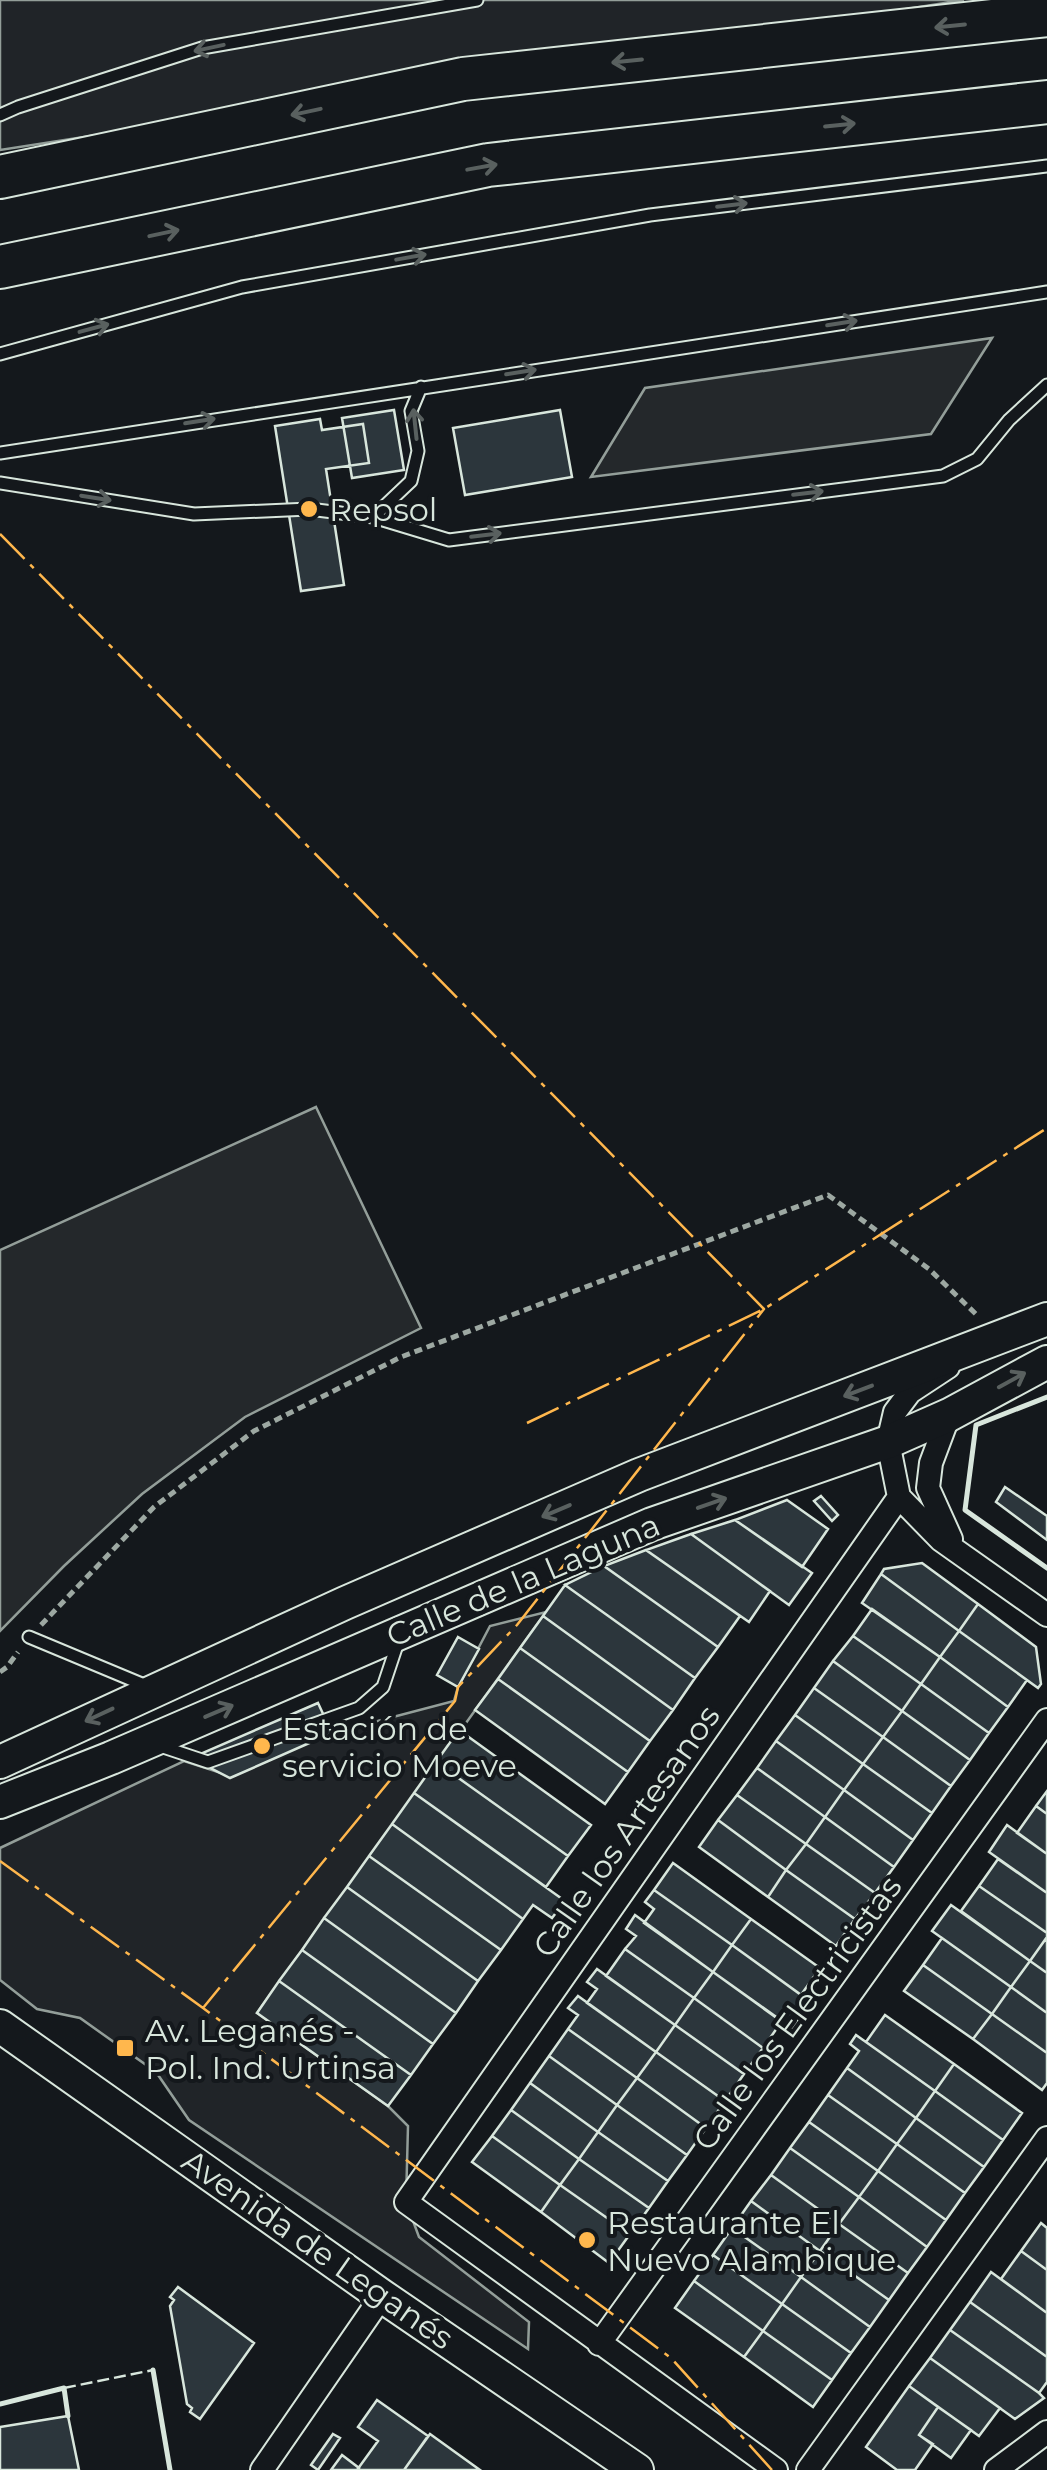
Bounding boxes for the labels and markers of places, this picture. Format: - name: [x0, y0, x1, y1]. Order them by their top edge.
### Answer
- place label: Repsol: [329, 490, 437, 529]
- marker: Repsol: [298, 498, 320, 520]
- place label: Estación de servicio Moeve: [282, 1709, 517, 1785]
- marker: Estación de servicio Moeve: [251, 1735, 273, 1757]
- place label: Av. Leganés - Pol. Ind. Urtinsa: [145, 2011, 396, 2087]
- marker: Av. Leganés - Pol. Ind. Urtinsa: [114, 2037, 136, 2059]
- place label: Restaurante El Nuevo Alambique: [607, 2203, 896, 2279]
- marker: Restaurante El Nuevo Alambique: [576, 2229, 598, 2251]

